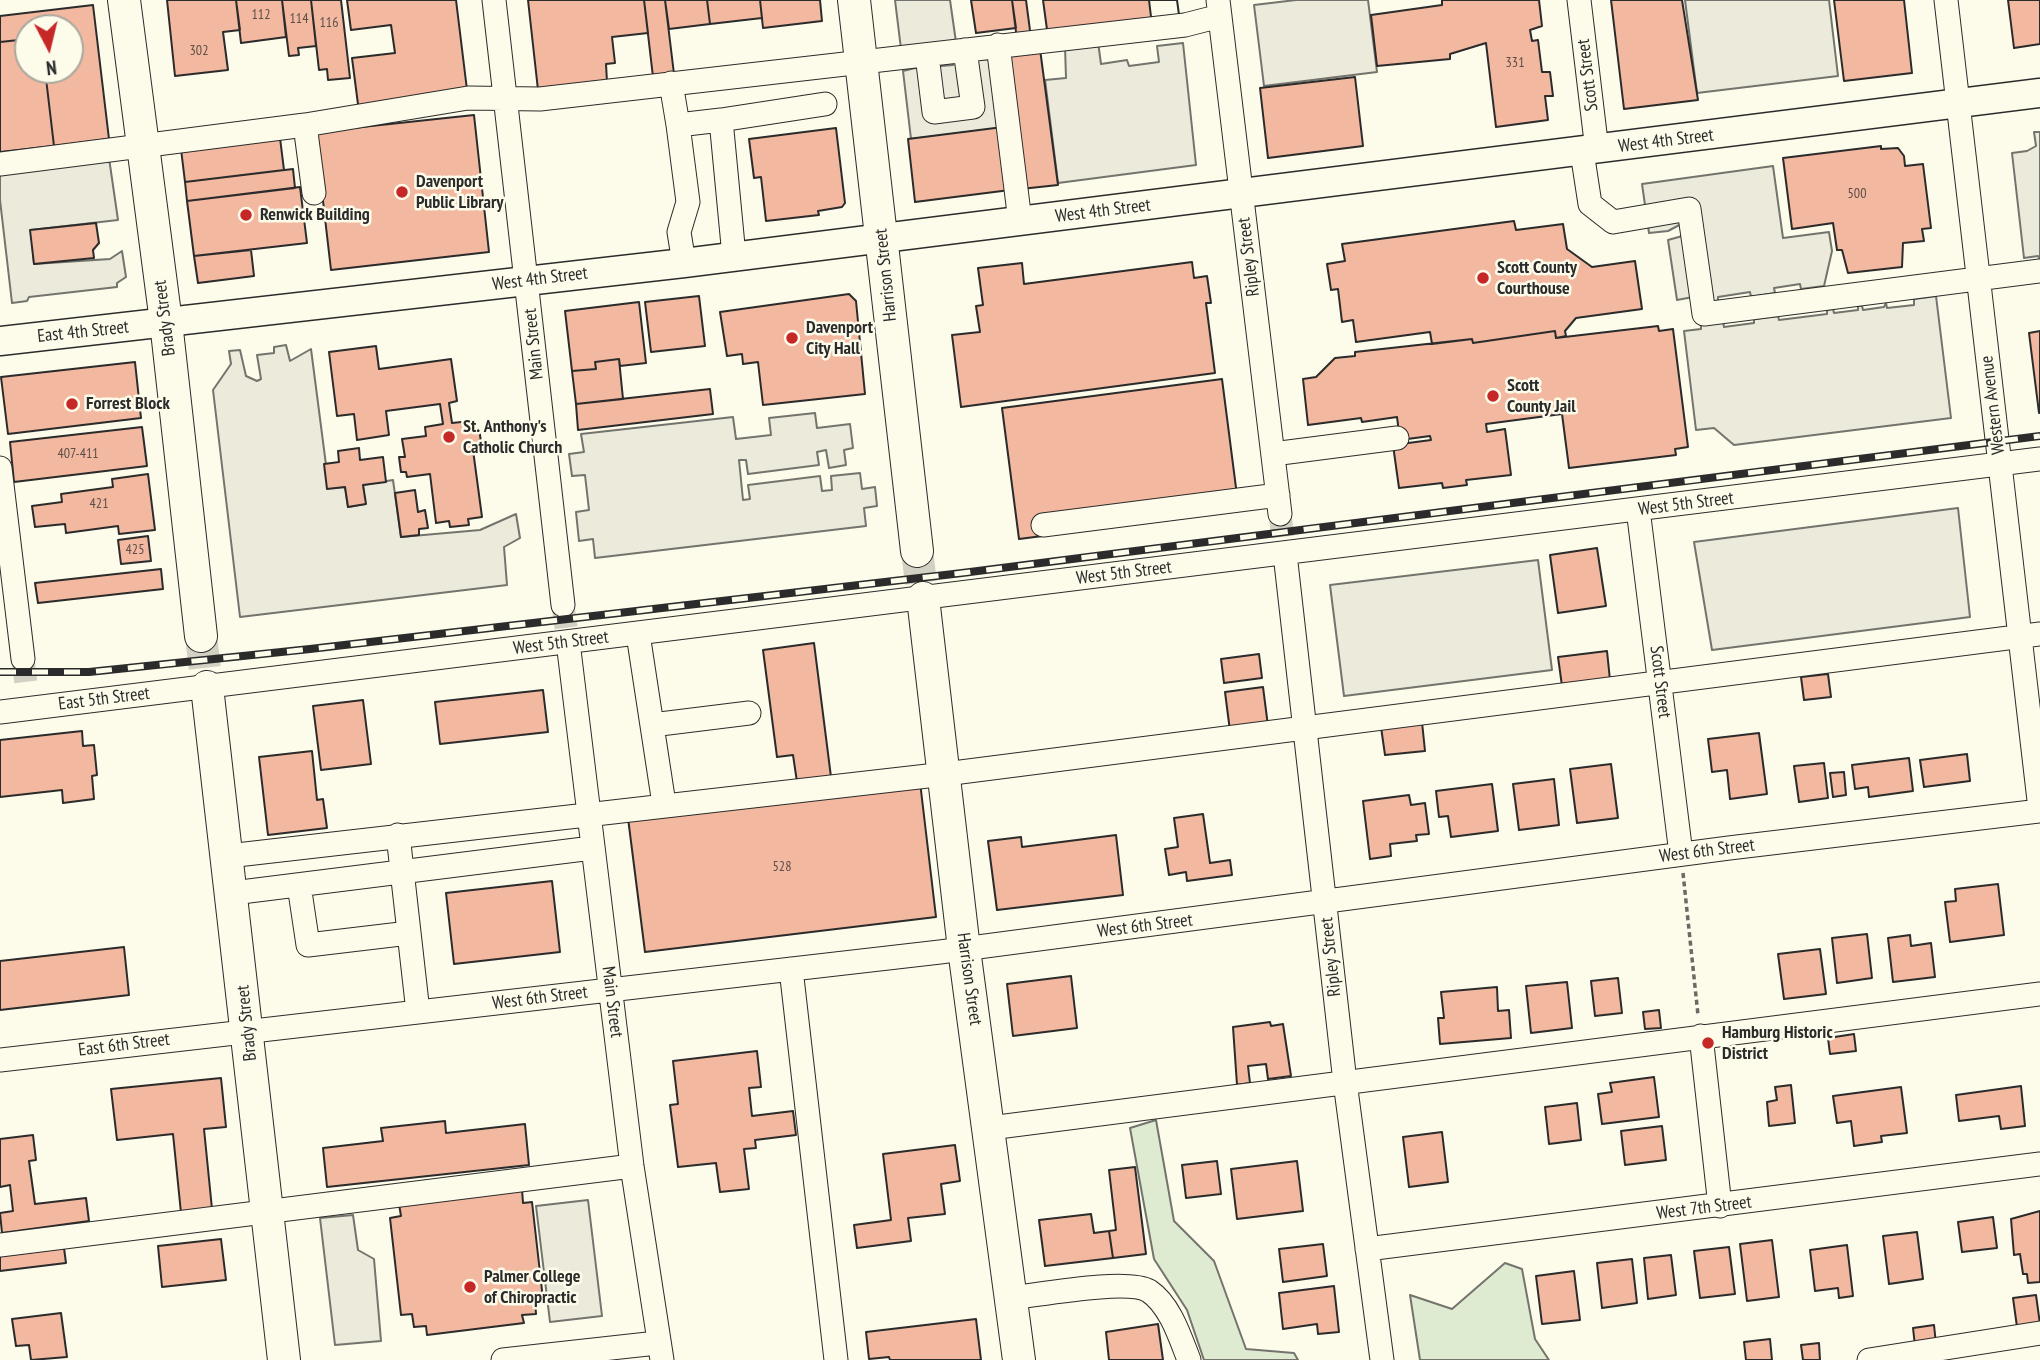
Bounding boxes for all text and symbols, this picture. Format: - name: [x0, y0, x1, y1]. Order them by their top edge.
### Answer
- house number: 112: [252, 7, 270, 23]
- house number: 114: [290, 11, 308, 27]
- north arrow: [14, 14, 84, 84]
- house number: 116: [320, 15, 338, 31]
- street label: Scott Street: [1573, 38, 1603, 112]
- house number: 302: [190, 43, 208, 59]
- text: N: [45, 55, 58, 80]
- house number: 331: [1506, 55, 1524, 71]
- street label: West 4th Street: [1617, 124, 1715, 158]
- place label: Davenport Public Library: [416, 171, 503, 214]
- marker: Davenport Public Library: [394, 184, 410, 200]
- house number: 500: [1848, 186, 1866, 202]
- street label: West 4th Street: [1054, 194, 1152, 228]
- place label: Renwick Building: [260, 204, 370, 226]
- marker: Renwick Building: [238, 207, 254, 223]
- street label: Ripley Street: [1233, 216, 1265, 298]
- street label: Harrison Street: [870, 227, 902, 323]
- place label: Scott County Courthouse: [1497, 257, 1577, 300]
- street label: West 4th Street: [491, 262, 589, 296]
- marker: Scott County Courthouse: [1475, 270, 1491, 286]
- street label: Brady Street: [150, 279, 180, 357]
- street label: Main Street: [520, 307, 548, 381]
- street label: East 4th Street: [36, 316, 130, 348]
- place label: Davenport City Hall: [806, 317, 873, 360]
- marker: Davenport City Hall: [784, 330, 800, 346]
- street label: Western Avenue: [1976, 354, 2010, 456]
- place label: Scott County Jail: [1507, 375, 1576, 418]
- marker: Scott County Jail: [1485, 388, 1501, 404]
- place label: Forrest Block: [86, 393, 170, 415]
- marker: Forrest Block: [64, 396, 80, 412]
- place label: St. Anthony's Catholic Church: [463, 416, 562, 458]
- marker: St. Anthony's Catholic Church: [441, 429, 457, 445]
- house number: 407-411: [57, 446, 99, 462]
- street label: West 5th Street: [1637, 487, 1735, 521]
- house number: 421: [90, 496, 108, 512]
- house number: 425: [126, 542, 144, 558]
- street label: West 5th Street: [1075, 556, 1173, 590]
- street label: West 5th Street: [512, 626, 610, 660]
- street label: Scott Street: [1645, 645, 1675, 719]
- street label: East 5th Street: [57, 683, 151, 715]
- street label: West 6th Street: [1658, 834, 1756, 868]
- house number: 528: [773, 859, 791, 875]
- street label: West 6th Street: [1096, 909, 1194, 943]
- street label: Ripley Street: [1316, 916, 1346, 998]
- street label: Harrison Street: [952, 931, 986, 1027]
- street label: Main Street: [597, 965, 627, 1039]
- street label: West 6th Street: [491, 981, 589, 1015]
- street label: Brady Street: [232, 984, 262, 1062]
- place label: Hamburg Historic District: [1722, 1022, 1833, 1064]
- street label: East 6th Street: [77, 1029, 171, 1061]
- marker: Hamburg Historic District: [1700, 1035, 1716, 1051]
- street label: West 7th Street: [1655, 1191, 1753, 1225]
- place label: Palmer College of Chiropractic: [484, 1266, 580, 1308]
- marker: Palmer College of Chiropractic: [462, 1279, 478, 1295]

